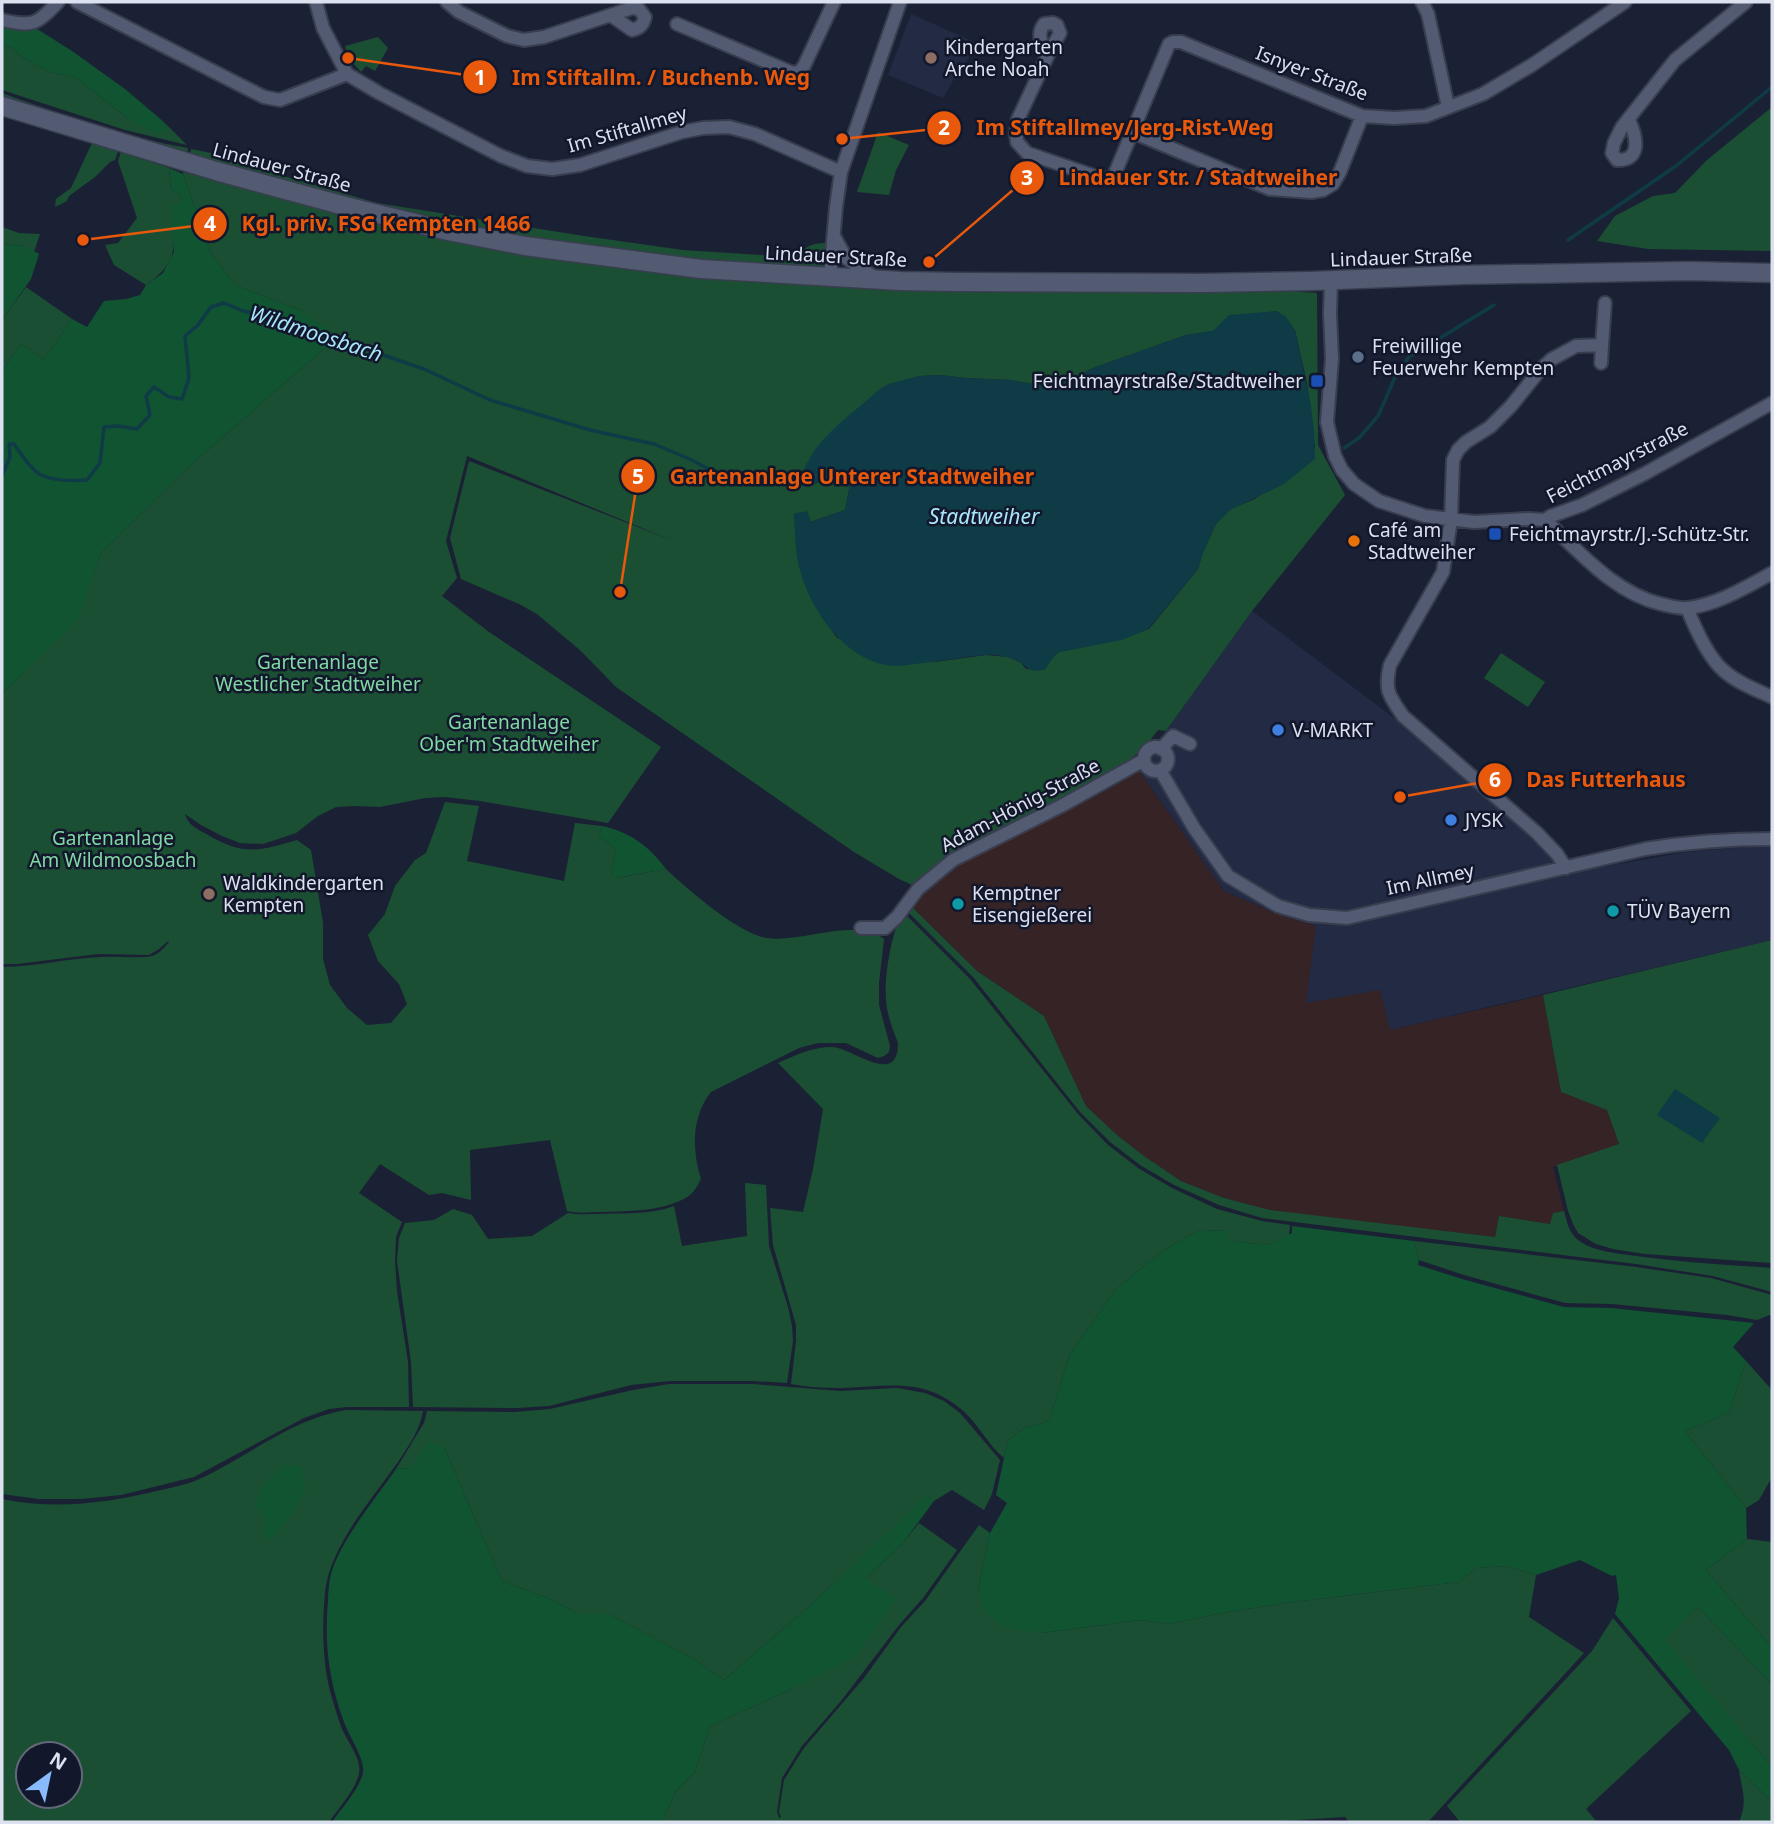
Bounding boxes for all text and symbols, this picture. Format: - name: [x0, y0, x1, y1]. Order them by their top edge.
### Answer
- place label: Kindergarten Arche Noah: [945, 34, 1063, 82]
- street label: Isnyer Straße: [1252, 40, 1372, 106]
- marker: Kindergarten Arche Noah: [923, 50, 939, 66]
- callout: Im Stiftallm. / Buchenb. Weg: [463, 56, 824, 98]
- text: 1: [474, 63, 486, 91]
- text: Im Stiftallm. / Buchenb. Weg: [512, 63, 810, 91]
- street label: Im Stiftallmey: [564, 99, 690, 158]
- callout: Im Stiftallmey/Jerg-Rist-Weg: [927, 107, 1287, 149]
- text: 2: [938, 113, 950, 141]
- text: Im Stiftallmey/Jerg-Rist-Weg: [976, 113, 1274, 141]
- street label: Lindauer Straße: [210, 136, 354, 198]
- callout: Lindauer Str. / Stadtweiher: [1009, 157, 1351, 199]
- text: 3: [1021, 163, 1033, 191]
- text: Lindauer Str. / Stadtweiher: [1059, 163, 1338, 191]
- callout: Kgl. priv. FSG Kempten 1466: [193, 203, 545, 245]
- text: 4: [204, 209, 216, 237]
- text: Kgl. priv. FSG Kempten 1466: [241, 209, 531, 237]
- street label: Lindauer Straße: [764, 239, 908, 273]
- street label: Lindauer Straße: [1329, 242, 1473, 272]
- water label: Wildmoosbach: [246, 298, 386, 368]
- place label: Freiwillige Feuerwehr Kempten: [1372, 333, 1554, 381]
- marker: Freiwillige Feuerwehr Kempten: [1350, 349, 1366, 365]
- place label: Feichtmayrstraße/Stadtweiher: [1033, 368, 1303, 394]
- marker: Feichtmayrstraße/Stadtweiher: [1309, 373, 1325, 389]
- street label: Feichtmayrstraße: [1542, 415, 1692, 509]
- callout: Gartenanlage Unterer Stadtweiher: [620, 455, 1048, 497]
- text: 5: [632, 462, 644, 490]
- text: Gartenanlage Unterer Stadtweiher: [670, 462, 1035, 490]
- water label: Stadtweiher: [929, 502, 1041, 530]
- place label: Café am Stadtweiher: [1368, 517, 1476, 565]
- place label: Feichtmayrstr./J.-Schütz-Str.: [1509, 521, 1750, 547]
- marker: Feichtmayrstr./J.-Schütz-Str.: [1487, 526, 1503, 542]
- marker: Café am Stadtweiher: [1346, 533, 1362, 549]
- park label: Gartenanlage Westlicher Stadtweiher: [215, 649, 421, 697]
- park label: Gartenanlage Ober'm Stadtweiher: [419, 709, 599, 757]
- place label: V-MARKT: [1292, 717, 1373, 743]
- marker: V-MARKT: [1270, 722, 1286, 738]
- street label: Adam-Hönig-Straße: [936, 752, 1104, 858]
- callout: Das Futterhaus: [1478, 759, 1700, 801]
- text: 6: [1489, 765, 1501, 793]
- text: Das Futterhaus: [1526, 765, 1686, 793]
- place label: JYSK: [1463, 807, 1503, 833]
- marker: JYSK: [1443, 812, 1459, 828]
- park label: Gartenanlage Am Wildmoosbach: [29, 825, 197, 873]
- street label: Im Allmey: [1384, 857, 1476, 901]
- place label: Waldkindergarten Kempten: [223, 870, 384, 918]
- place label: Kemptner Eisengießerei: [972, 880, 1092, 928]
- marker: Waldkindergarten Kempten: [201, 886, 217, 902]
- marker: Kemptner Eisengießerei: [950, 896, 966, 912]
- place label: TÜV Bayern: [1627, 898, 1731, 924]
- marker: TÜV Bayern: [1605, 903, 1621, 919]
- north arrow: [14, 1740, 84, 1810]
- text: N: [45, 1746, 72, 1776]

